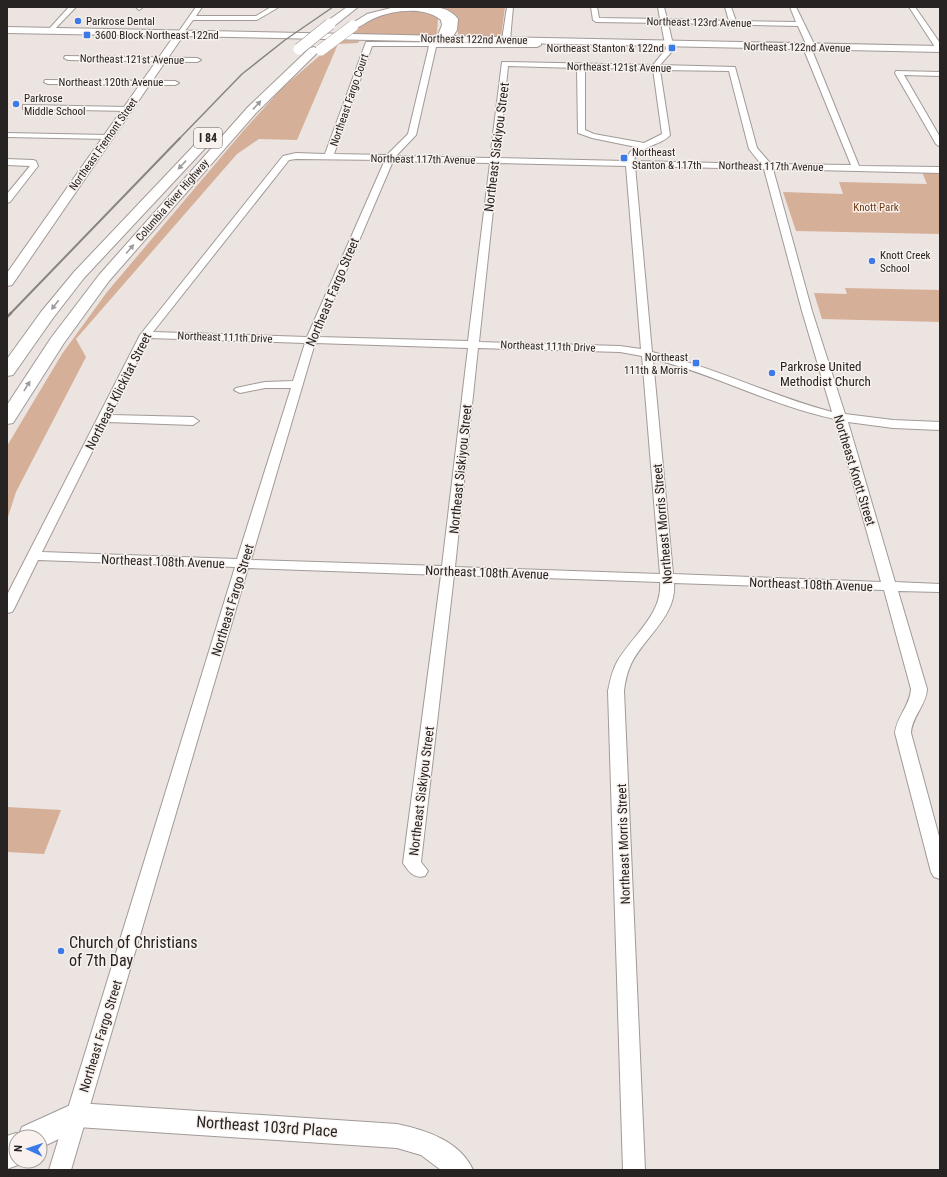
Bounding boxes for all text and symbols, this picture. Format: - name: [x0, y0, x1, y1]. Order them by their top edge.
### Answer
- place label: Parkrose Dental: [86, 15, 155, 28]
- street label: Northeast 123rd Avenue: [646, 15, 752, 30]
- marker: Parkrose Dental: [73, 16, 83, 26]
- place label: 3600 Block Northeast 122nd: [95, 29, 219, 42]
- marker: 3600 Block Northeast 122nd: [82, 30, 92, 40]
- street label: Northeast 122nd Avenue: [420, 32, 528, 47]
- street label: Northeast 122nd Avenue: [743, 40, 851, 55]
- place label: Northeast Stanton & 122nd: [547, 42, 664, 55]
- marker: Northeast Stanton & 122nd: [667, 43, 677, 53]
- street label: Northeast 121st Avenue: [80, 52, 184, 67]
- street label: Northeast Fargo Court: [328, 52, 371, 148]
- street label: Northeast 121st Avenue: [567, 60, 671, 75]
- street label: Northeast 120th Avenue: [59, 76, 163, 89]
- street label: Northeast Siskiyou Street: [481, 81, 512, 213]
- place label: Parkrose Middle School: [24, 92, 86, 118]
- street label: Northeast Fremont Street: [67, 96, 140, 193]
- marker: Parkrose Middle School: [11, 99, 21, 109]
- one-way arrow: [252, 100, 261, 109]
- road number: I 84: [194, 128, 222, 148]
- place label: Northeast Stanton & 117th: [632, 146, 701, 172]
- street label: Northeast 117th Avenue: [370, 152, 475, 167]
- marker: Northeast Stanton & 117th: [619, 153, 629, 163]
- street label: Columbia River Highway: [133, 156, 212, 244]
- street label: Northeast 117th Avenue: [718, 159, 823, 174]
- one-way arrow: [178, 160, 187, 170]
- park label: Knott Park: [853, 201, 899, 214]
- street label: Northeast Fargo Street: [303, 235, 362, 349]
- one-way arrow: [125, 243, 134, 254]
- place label: Knott Creek School: [880, 249, 931, 275]
- marker: Knott Creek School: [867, 256, 877, 266]
- one-way arrow: [50, 299, 59, 310]
- street label: Northeast 111th Drive: [177, 329, 273, 346]
- street label: Northeast Klickitat Street: [82, 330, 155, 452]
- street label: Northeast 111th Drive: [500, 338, 596, 355]
- place label: Northeast 111th & Morris: [624, 351, 688, 377]
- marker: Northeast 111th & Morris: [691, 358, 701, 368]
- place label: Parkrose United Methodist Church: [780, 359, 871, 389]
- marker: Parkrose United Methodist Church: [767, 368, 777, 378]
- one-way arrow: [24, 380, 31, 392]
- street label: Northeast Siskiyou Street: [446, 403, 475, 535]
- street label: Northeast Knott Street: [831, 413, 879, 527]
- street label: Northeast Morris Street: [650, 463, 675, 585]
- street label: Northeast Fargo Street: [208, 542, 257, 658]
- street label: Northeast 108th Avenue: [101, 552, 225, 571]
- street label: Northeast 108th Avenue: [425, 563, 549, 582]
- street label: Northeast 108th Avenue: [749, 575, 873, 594]
- street label: Northeast Siskiyou Street: [406, 725, 437, 857]
- street label: Northeast Morris Street: [614, 783, 633, 905]
- place label: Church of Christians of 7th Day: [69, 933, 198, 970]
- marker: Church of Christians of 7th Day: [56, 946, 66, 956]
- street label: Northeast Fargo Street: [76, 978, 125, 1094]
- street label: Northeast 103rd Place: [196, 1112, 338, 1141]
- north arrow: [8, 1129, 48, 1169]
- text: N: [12, 1145, 25, 1152]

